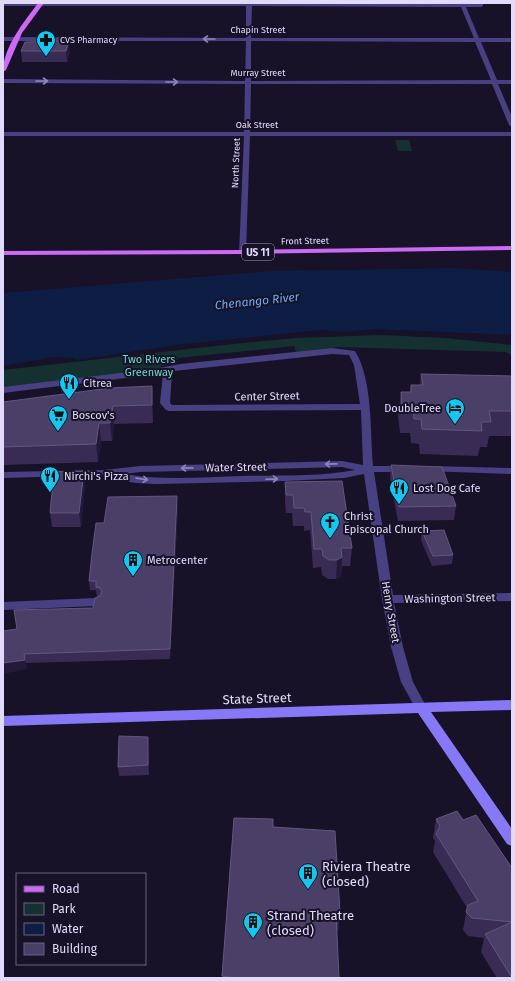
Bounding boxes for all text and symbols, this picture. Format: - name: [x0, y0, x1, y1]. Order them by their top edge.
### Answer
- street label: Chapin Street: [230, 25, 286, 35]
- pharmacy icon: CVS Pharmacy: [35, 29, 57, 57]
- place label: CVS Pharmacy: [60, 35, 118, 45]
- one-way arrow: [203, 35, 216, 43]
- street label: Murray Street: [231, 68, 286, 78]
- one-way arrow: [35, 77, 48, 85]
- one-way arrow: [165, 78, 178, 86]
- street label: Oak Street: [236, 120, 279, 130]
- street label: North Street: [230, 137, 242, 188]
- street label: Front Street: [281, 236, 330, 246]
- road number: US 11: [242, 244, 274, 260]
- water label: Chenango River: [214, 290, 300, 312]
- park label: Two Rivers Greenway: [123, 353, 175, 379]
- restaurant icon: Citrea: [58, 372, 80, 400]
- place label: Citrea: [83, 377, 112, 390]
- street label: Center Street: [234, 389, 300, 404]
- hotel icon: DoubleTree: [444, 397, 466, 425]
- place label: DoubleTree: [384, 402, 441, 415]
- supermarket icon: Boscov's: [47, 404, 69, 432]
- place label: Boscov's: [72, 409, 115, 422]
- street label: Water Street: [205, 460, 267, 475]
- one-way arrow: [325, 461, 338, 468]
- one-way arrow: [181, 464, 194, 472]
- restaurant icon: Nirchi's Pizza: [39, 465, 61, 493]
- place label: Nirchi's Pizza: [64, 470, 129, 483]
- one-way arrow: [135, 475, 148, 483]
- one-way arrow: [265, 475, 278, 482]
- restaurant icon: Lost Dog Cafe: [388, 477, 410, 505]
- place label: Lost Dog Cafe: [413, 482, 480, 495]
- place label: Christ Episcopal Church: [344, 510, 429, 536]
- church icon: Christ Episcopal Church: [319, 511, 341, 539]
- building icon: Metrocenter: [122, 549, 144, 577]
- place label: Metrocenter: [147, 554, 208, 567]
- street label: Henry Street: [379, 580, 402, 644]
- street label: Washington Street: [404, 591, 496, 606]
- street label: State Street: [222, 690, 292, 707]
- place label: Riviera Theatre (closed): [322, 859, 411, 889]
- building icon: Riviera Theatre (closed): [297, 862, 319, 890]
- legend: [16, 873, 146, 965]
- text: Road: [52, 882, 80, 896]
- text: Park: [52, 902, 76, 916]
- place label: Strand Theatre (closed): [267, 908, 354, 938]
- building icon: Strand Theatre (closed): [242, 911, 264, 939]
- text: Water: [52, 922, 84, 936]
- text: Building: [52, 942, 98, 956]

